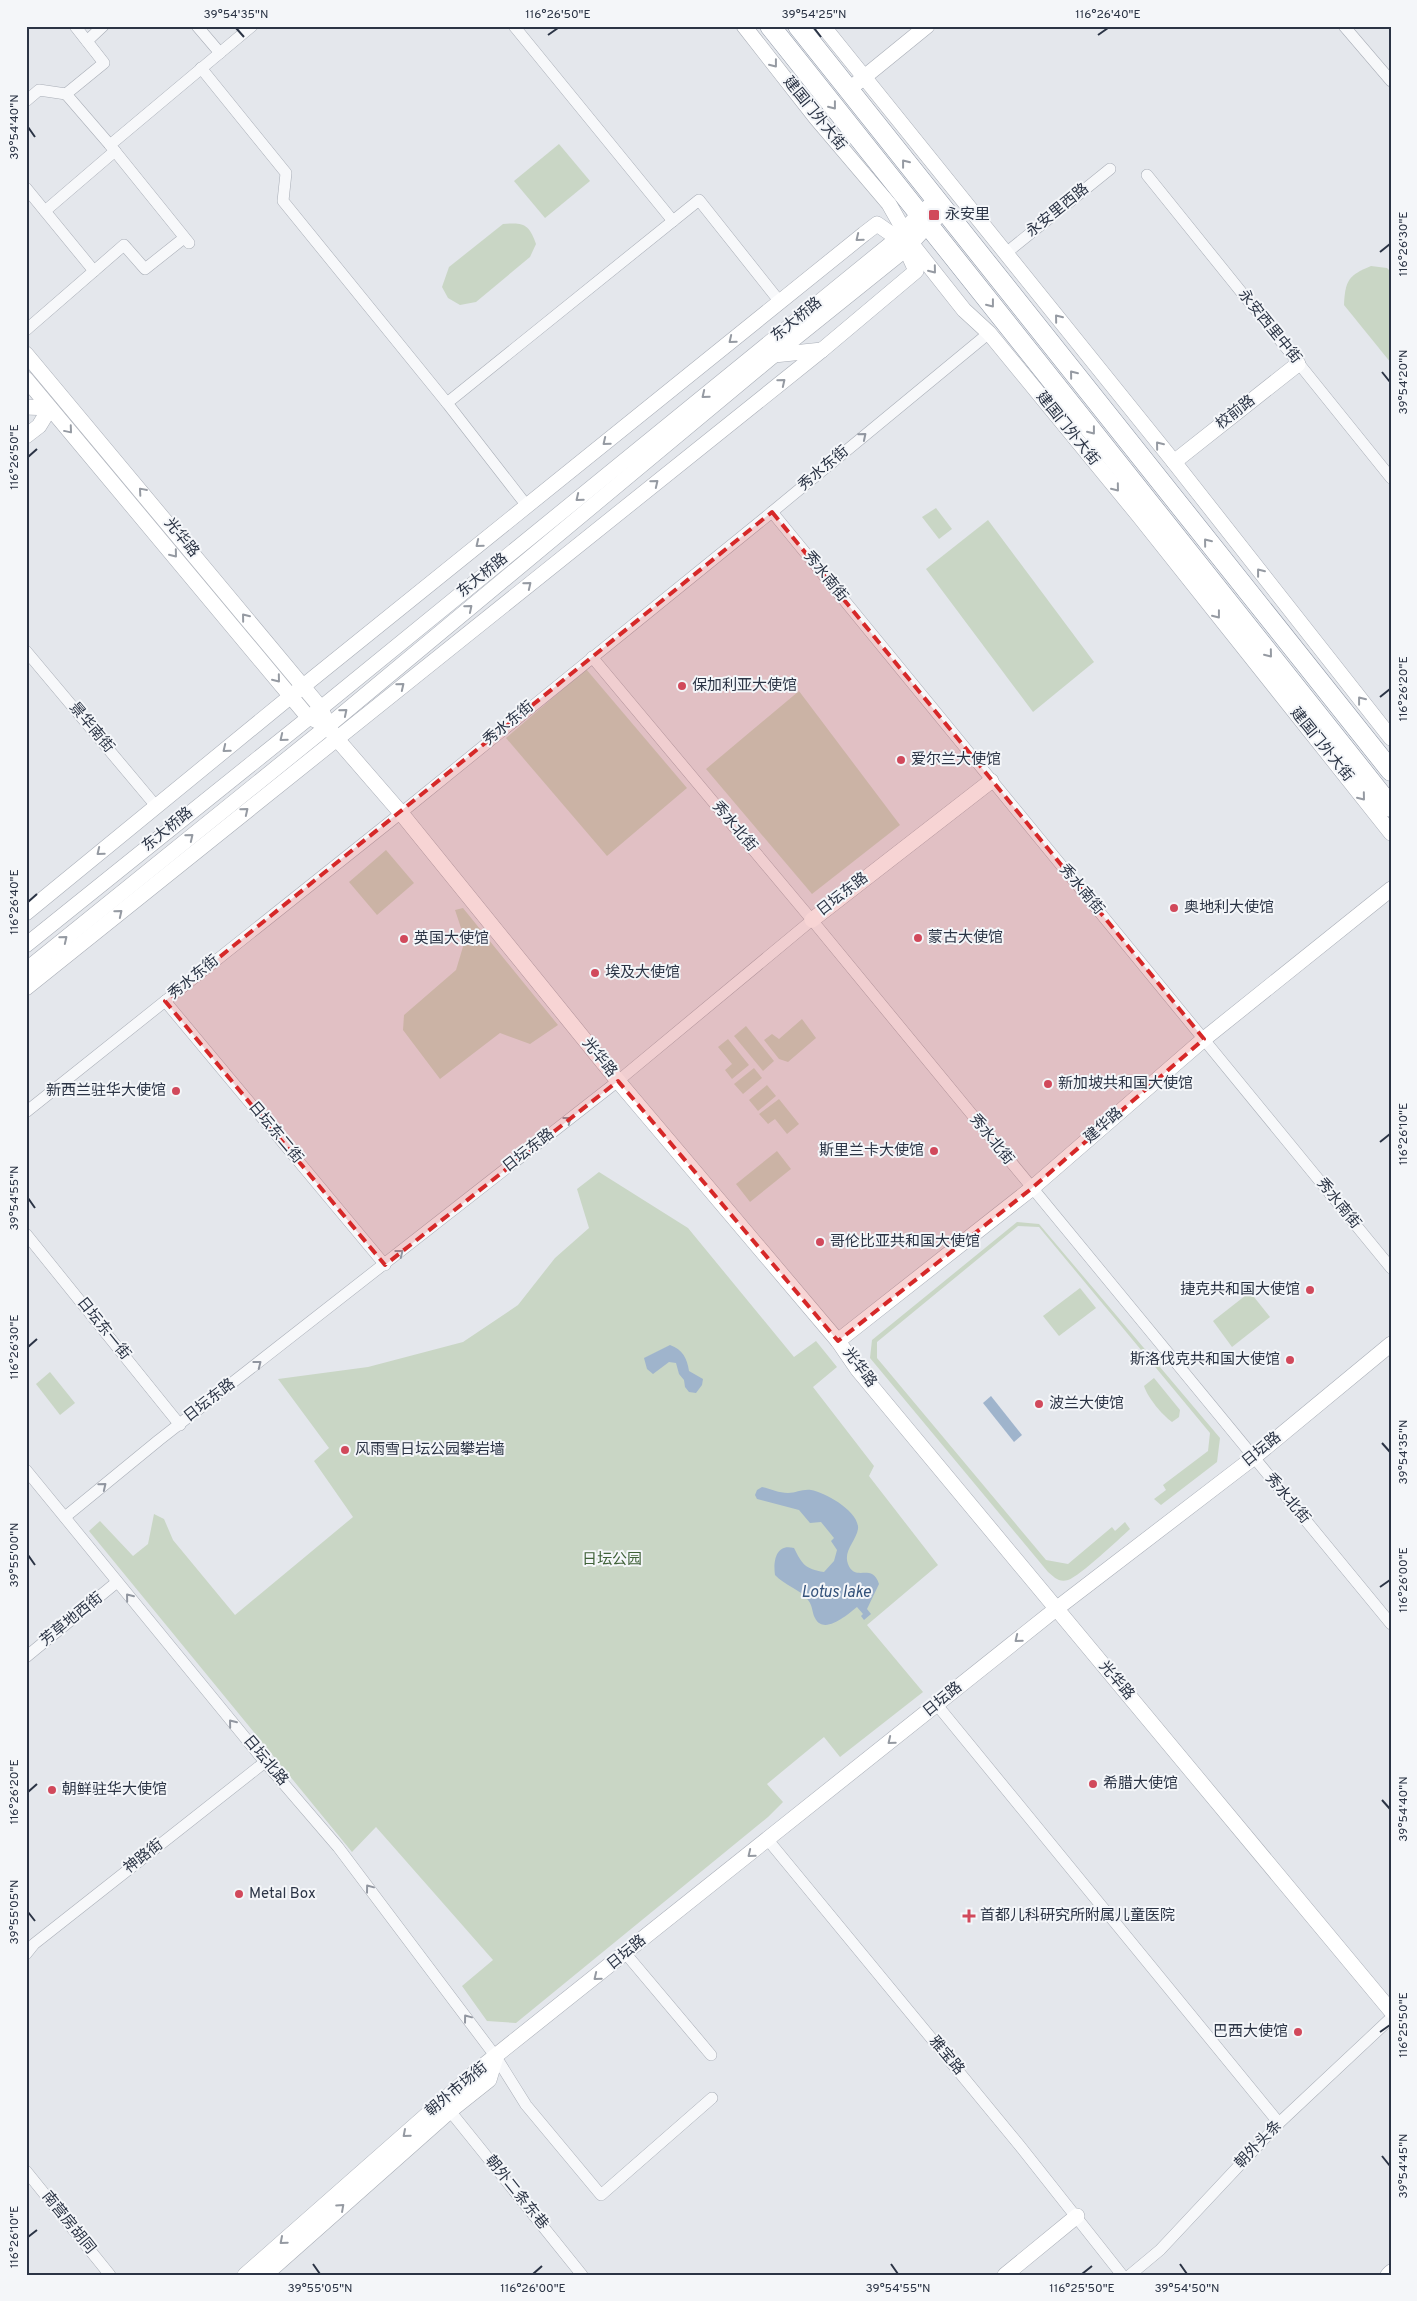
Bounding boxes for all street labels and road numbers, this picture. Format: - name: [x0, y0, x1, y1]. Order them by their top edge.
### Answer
- street label: 建国门外大街: [778, 73, 850, 155]
- street label: 永安里西路: [1023, 180, 1093, 242]
- street label: 永安西里中街: [1233, 286, 1305, 368]
- street label: 东大桥路: [768, 294, 826, 346]
- street label: 建国门外大街: [1031, 388, 1103, 470]
- street label: 校前路: [1212, 391, 1260, 434]
- street label: 秀水东街: [795, 442, 853, 496]
- street label: 光华路: [159, 514, 203, 561]
- street label: 秀水南街: [799, 548, 851, 606]
- street label: 东大桥路: [454, 550, 512, 602]
- street label: 景华南街: [64, 698, 118, 757]
- street label: 秀水东街: [480, 698, 538, 750]
- street label: 建国门外大街: [1285, 704, 1357, 786]
- street label: 秀水北街: [707, 797, 761, 856]
- street label: 东大桥路: [139, 804, 197, 856]
- street label: 秀水南街: [1054, 861, 1108, 919]
- street label: 日坛东路: [814, 869, 872, 921]
- street label: 秀水东街: [165, 952, 223, 1004]
- street label: 光华路: [577, 1034, 621, 1081]
- street label: 日坛东二街: [244, 1098, 306, 1168]
- street label: 建华路: [1080, 1103, 1127, 1148]
- street label: 秀水北街: [965, 1110, 1018, 1169]
- street label: 日坛东路: [500, 1125, 558, 1177]
- street label: 秀水南街: [1312, 1175, 1364, 1233]
- street label: 日坛东一街: [72, 1294, 134, 1364]
- street label: 光华路: [838, 1344, 881, 1392]
- street label: 日坛东路: [181, 1375, 239, 1427]
- street label: 日坛路: [1239, 1428, 1285, 1472]
- street label: 秀水北街: [1260, 1469, 1314, 1528]
- street label: 芳草地西街: [37, 1589, 107, 1651]
- street label: 光华路: [1094, 1657, 1139, 1704]
- street label: 日坛路: [920, 1678, 966, 1722]
- street label: 日坛北路: [238, 1731, 292, 1790]
- street label: 神路街: [120, 1836, 168, 1878]
- street label: 日坛路: [604, 1931, 650, 1975]
- street label: 雅宝路: [924, 2033, 968, 2079]
- street label: 朝外市场街: [422, 2059, 492, 2121]
- street label: 朝外头条: [1231, 2117, 1287, 2173]
- street label: 朝外二条东巷: [480, 2152, 552, 2234]
- street label: 南营房胡同: [37, 2188, 99, 2258]

